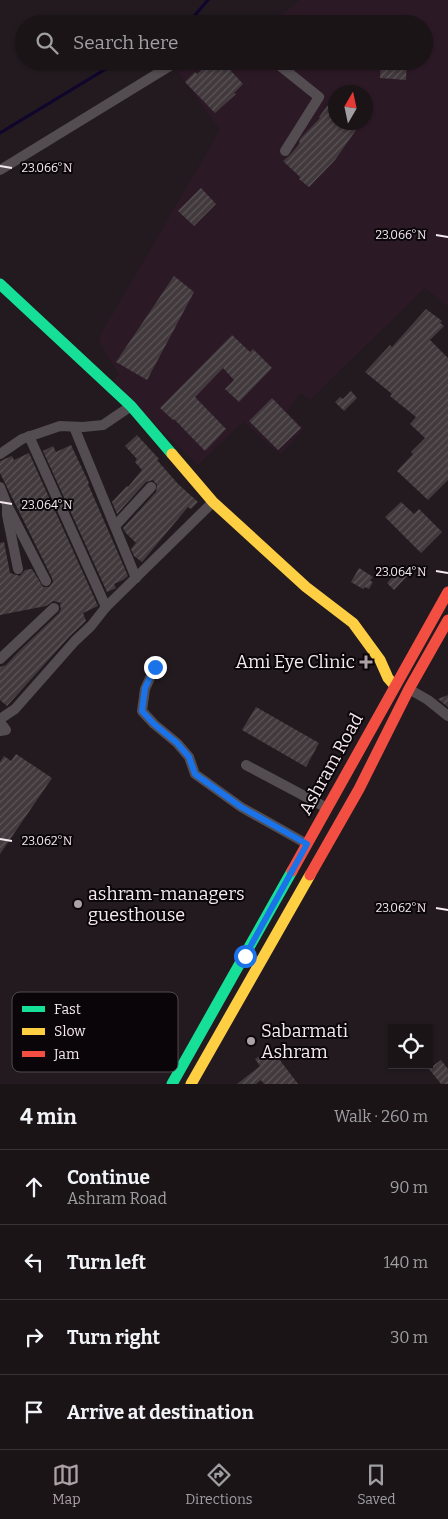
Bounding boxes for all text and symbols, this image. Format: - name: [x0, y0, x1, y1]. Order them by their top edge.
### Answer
- search box: [15, 15, 433, 70]
- icon: search: [33, 29, 61, 57]
- text: Search here: [73, 31, 178, 54]
- north arrow: [328, 85, 373, 130]
- text: 23.066°N: [22, 161, 73, 175]
- text: 23.066°N: [376, 228, 427, 242]
- text: 23.064°N: [22, 498, 73, 512]
- text: 23.064°N: [376, 565, 427, 579]
- place label: Ami Eye Clinic: [235, 651, 355, 673]
- marker: Ami Eye Clinic: [359, 655, 373, 669]
- route end: [144, 656, 167, 679]
- street label: Ashram Road: [294, 709, 368, 819]
- text: 23.062°N: [22, 834, 73, 848]
- place label: ashram-managers guesthouse: [88, 883, 245, 926]
- marker: ashram-managers guesthouse: [72, 898, 84, 910]
- text: 23.062°N: [376, 901, 427, 915]
- route start: [234, 945, 257, 968]
- legend: [12, 992, 178, 1072]
- text: Fast: [54, 1001, 81, 1018]
- place label: Sabarmati Ashram: [261, 1020, 348, 1063]
- text: Slow: [54, 1023, 86, 1040]
- map controls: [388, 1024, 433, 1069]
- button: locate: [388, 1024, 433, 1069]
- marker: Sabarmati Ashram: [245, 1035, 257, 1047]
- text: Jam: [53, 1046, 80, 1063]
- text: 4 min: [20, 1104, 77, 1130]
- text: Walk · 260 m: [334, 1107, 428, 1126]
- text: Continue: [67, 1166, 150, 1189]
- icon: ahead: [20, 1173, 48, 1201]
- text: 90 m: [390, 1178, 428, 1197]
- text: Ashram Road: [67, 1189, 167, 1208]
- icon: left: [20, 1248, 48, 1276]
- text: Turn left: [67, 1251, 146, 1274]
- text: 140 m: [383, 1253, 428, 1272]
- icon: right: [20, 1323, 48, 1351]
- text: Turn right: [67, 1326, 160, 1349]
- text: 30 m: [390, 1328, 428, 1347]
- icon: arrive: [20, 1398, 48, 1426]
- text: Arrive at destination: [67, 1401, 254, 1424]
- tab: Map: [52, 1461, 81, 1508]
- tab: Directions: [185, 1461, 253, 1508]
- tab: Saved: [357, 1461, 396, 1508]

